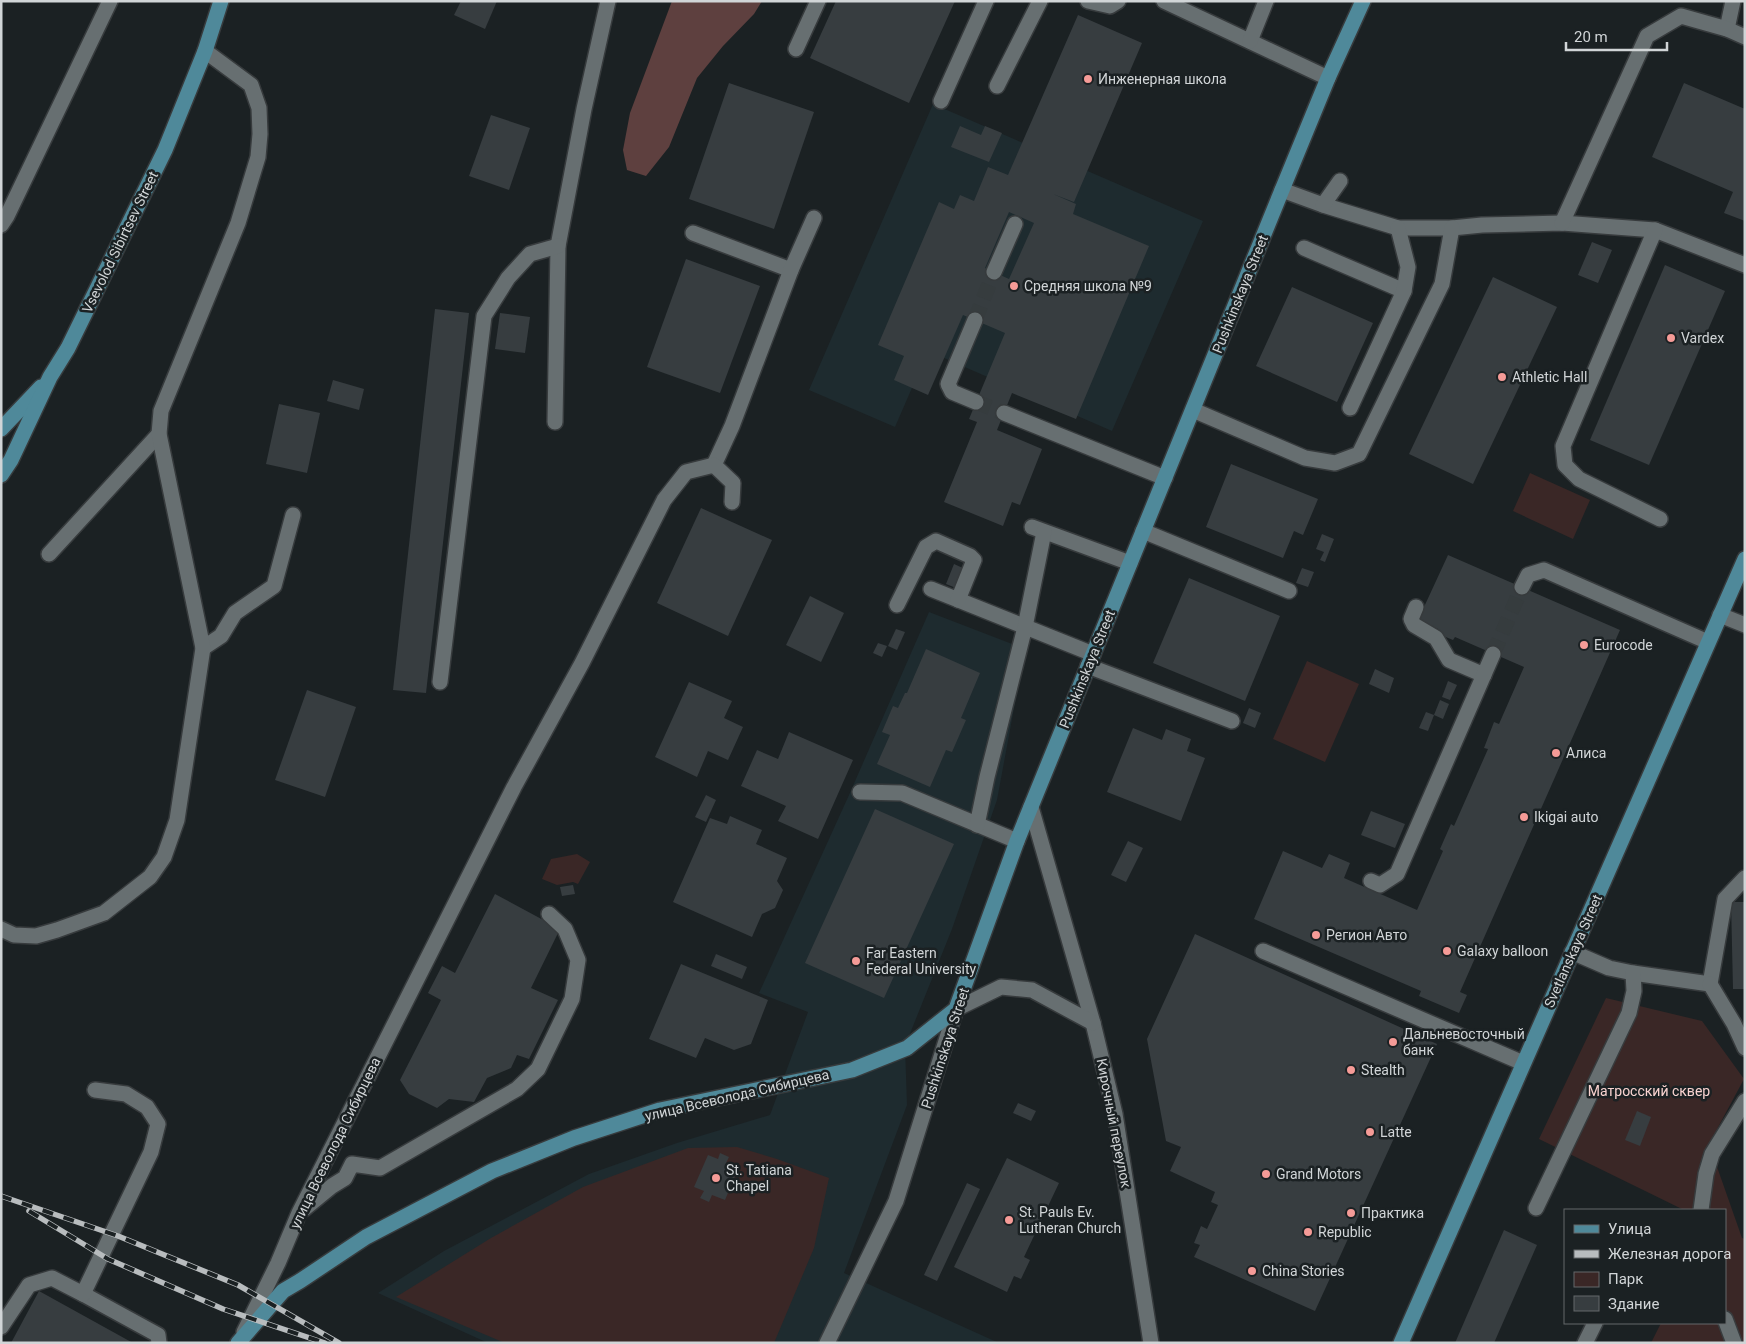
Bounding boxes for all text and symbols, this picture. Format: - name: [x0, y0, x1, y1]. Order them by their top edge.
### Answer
- scale bar: [1566, 20, 1667, 52]
- text: 20 m: [1574, 28, 1608, 46]
- place label: Инженерная школа: [1098, 71, 1227, 87]
- marker: Инженерная школа: [1082, 73, 1094, 85]
- street label: Vsevolod Sibirtsev Street: [79, 168, 161, 315]
- street label: Pushkinskaya Street: [1209, 232, 1271, 355]
- place label: Средняя школа №9: [1024, 278, 1152, 294]
- marker: Средняя школа №9: [1008, 280, 1020, 292]
- place label: Vardex: [1681, 330, 1724, 346]
- marker: Vardex: [1665, 332, 1677, 344]
- place label: Athletic Hall: [1512, 369, 1587, 385]
- marker: Athletic Hall: [1496, 371, 1508, 383]
- street label: Pushkinskaya Street: [1056, 607, 1118, 730]
- place label: Eurocode: [1594, 637, 1653, 653]
- marker: Eurocode: [1578, 639, 1590, 651]
- place label: Алиса: [1566, 745, 1606, 761]
- marker: Алиса: [1550, 747, 1562, 759]
- place label: Ikigai auto: [1534, 809, 1598, 825]
- marker: Ikigai auto: [1518, 811, 1530, 823]
- street label: Svetlanskaya Street: [1541, 892, 1605, 1010]
- place label: Регион Авто: [1326, 927, 1407, 943]
- marker: Регион Авто: [1310, 929, 1322, 941]
- place label: Galaxy balloon: [1457, 943, 1548, 959]
- place label: Far Eastern Federal University: [866, 945, 977, 977]
- marker: Galaxy balloon: [1441, 945, 1453, 957]
- marker: Far Eastern Federal University: [850, 955, 862, 967]
- street label: Pushkinskaya Street: [918, 985, 972, 1110]
- place label: Дальневосточный банк: [1403, 1026, 1525, 1058]
- marker: Дальневосточный банк: [1387, 1036, 1399, 1048]
- street label: улица Всеволода Сибирцева: [286, 1055, 384, 1231]
- street label: Кирочный переулок: [1094, 1057, 1134, 1190]
- place label: Stealth: [1361, 1062, 1405, 1078]
- marker: Stealth: [1345, 1064, 1357, 1076]
- street label: улица Всеволода Сибирцева: [643, 1066, 831, 1124]
- park label: Матросский сквер: [1588, 1083, 1710, 1099]
- place label: Latte: [1380, 1124, 1412, 1140]
- marker: Latte: [1364, 1126, 1376, 1138]
- place label: St. Tatiana Chapel: [726, 1162, 792, 1194]
- place label: Grand Motors: [1276, 1166, 1361, 1182]
- marker: Grand Motors: [1260, 1168, 1272, 1180]
- marker: St. Tatiana Chapel: [710, 1172, 722, 1184]
- place label: St. Pauls Ev. Lutheran Church: [1019, 1204, 1121, 1236]
- place label: Практика: [1361, 1205, 1424, 1221]
- marker: Практика: [1345, 1207, 1357, 1219]
- legend: [1564, 1209, 1726, 1324]
- marker: St. Pauls Ev. Lutheran Church: [1003, 1214, 1015, 1226]
- text: Улица: [1608, 1220, 1651, 1238]
- place label: Republic: [1318, 1224, 1372, 1240]
- marker: Republic: [1302, 1226, 1314, 1238]
- text: Железная дорога: [1608, 1245, 1731, 1263]
- place label: China Stories: [1262, 1263, 1345, 1279]
- marker: China Stories: [1246, 1265, 1258, 1277]
- text: Парк: [1608, 1270, 1643, 1288]
- text: Здание: [1608, 1295, 1659, 1313]

